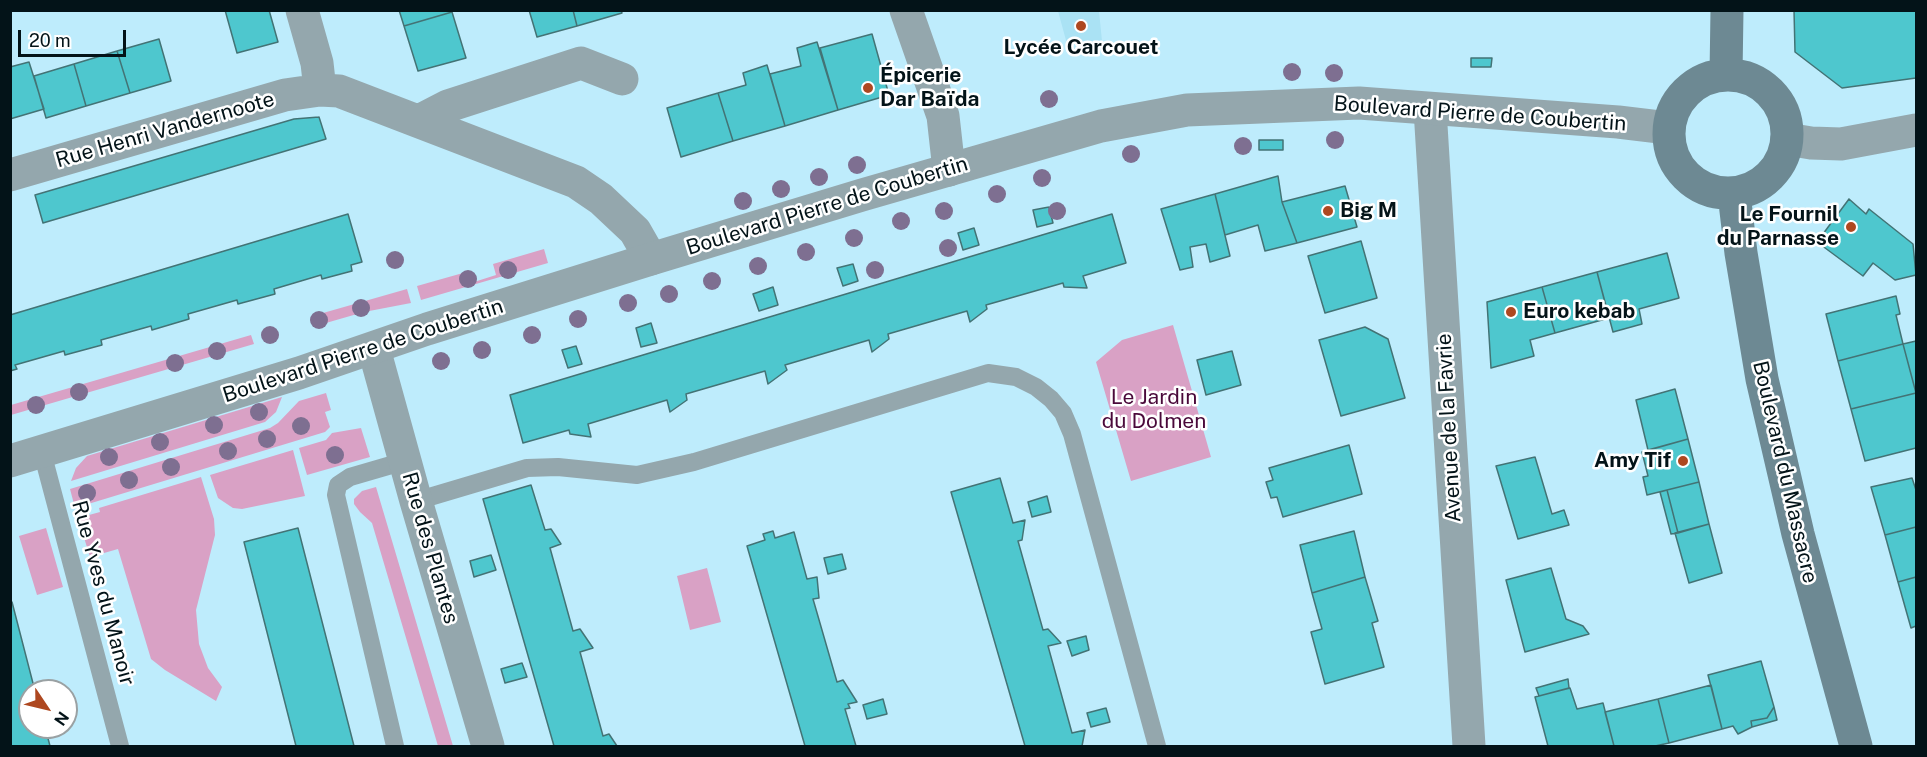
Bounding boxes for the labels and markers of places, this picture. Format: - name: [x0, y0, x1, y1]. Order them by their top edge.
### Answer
- marker: Lycée Carcouet: [1074, 19, 1088, 33]
- place label: Lycée Carcouet: [1004, 35, 1158, 61]
- place label: Épicerie Dar Baïda: [880, 63, 979, 113]
- marker: Épicerie Dar Baïda: [861, 81, 875, 95]
- place label: Big M: [1340, 198, 1397, 224]
- place label: Le Fournil du Parnasse: [1717, 202, 1839, 252]
- marker: Big M: [1321, 204, 1335, 218]
- marker: Le Fournil du Parnasse: [1844, 220, 1858, 234]
- place label: Euro kebab: [1523, 299, 1635, 325]
- marker: Euro kebab: [1504, 305, 1518, 319]
- place label: Amy Tif: [1594, 448, 1671, 474]
- marker: Amy Tif: [1676, 454, 1690, 468]

